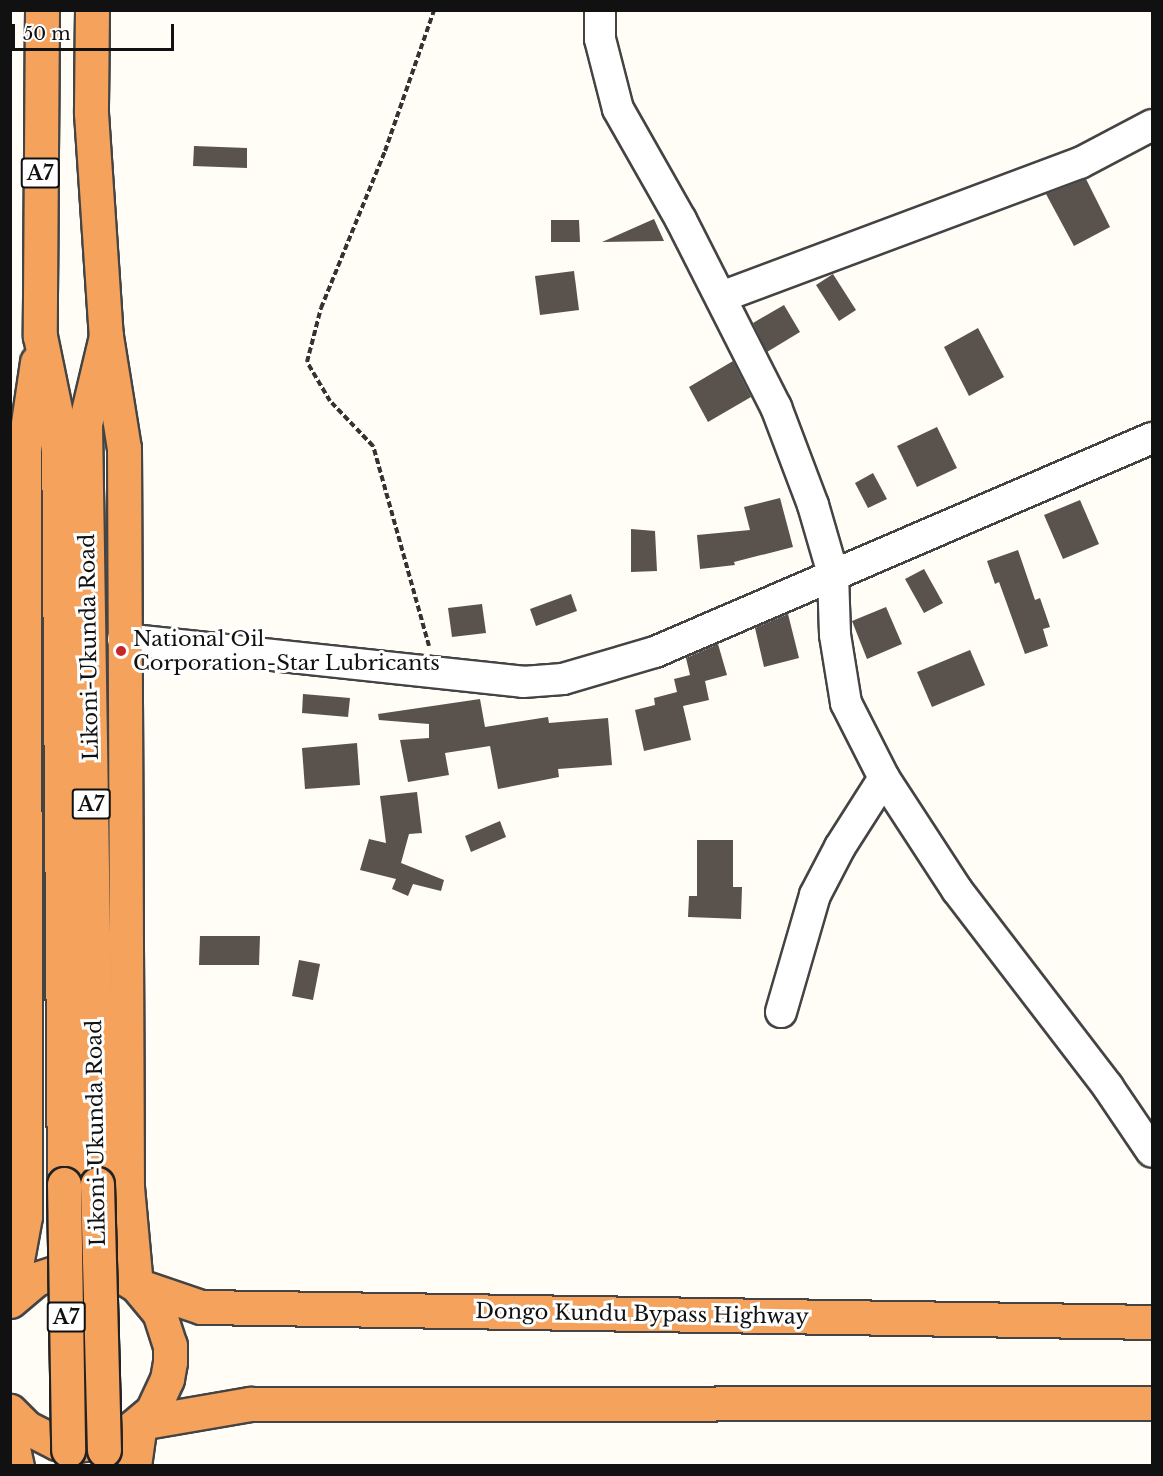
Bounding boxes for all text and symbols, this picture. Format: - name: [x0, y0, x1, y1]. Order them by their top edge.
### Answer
- scale bar: [15, 12, 177, 50]
- text: 50 m: [23, 23, 71, 45]
- road number: A7: [20, 156, 60, 190]
- street label: Likoni-Ukunda Road: [74, 533, 104, 761]
- place label: National Oil Corporation-Star Lubricants: [133, 626, 440, 676]
- marker: National Oil Corporation-Star Lubricants: [114, 644, 128, 658]
- road number: A7: [72, 787, 110, 821]
- street label: Likoni-Ukunda Road: [81, 1019, 111, 1247]
- street label: Dongo Kundu Bypass Highway: [475, 1298, 809, 1330]
- road number: A7: [46, 1300, 86, 1334]

